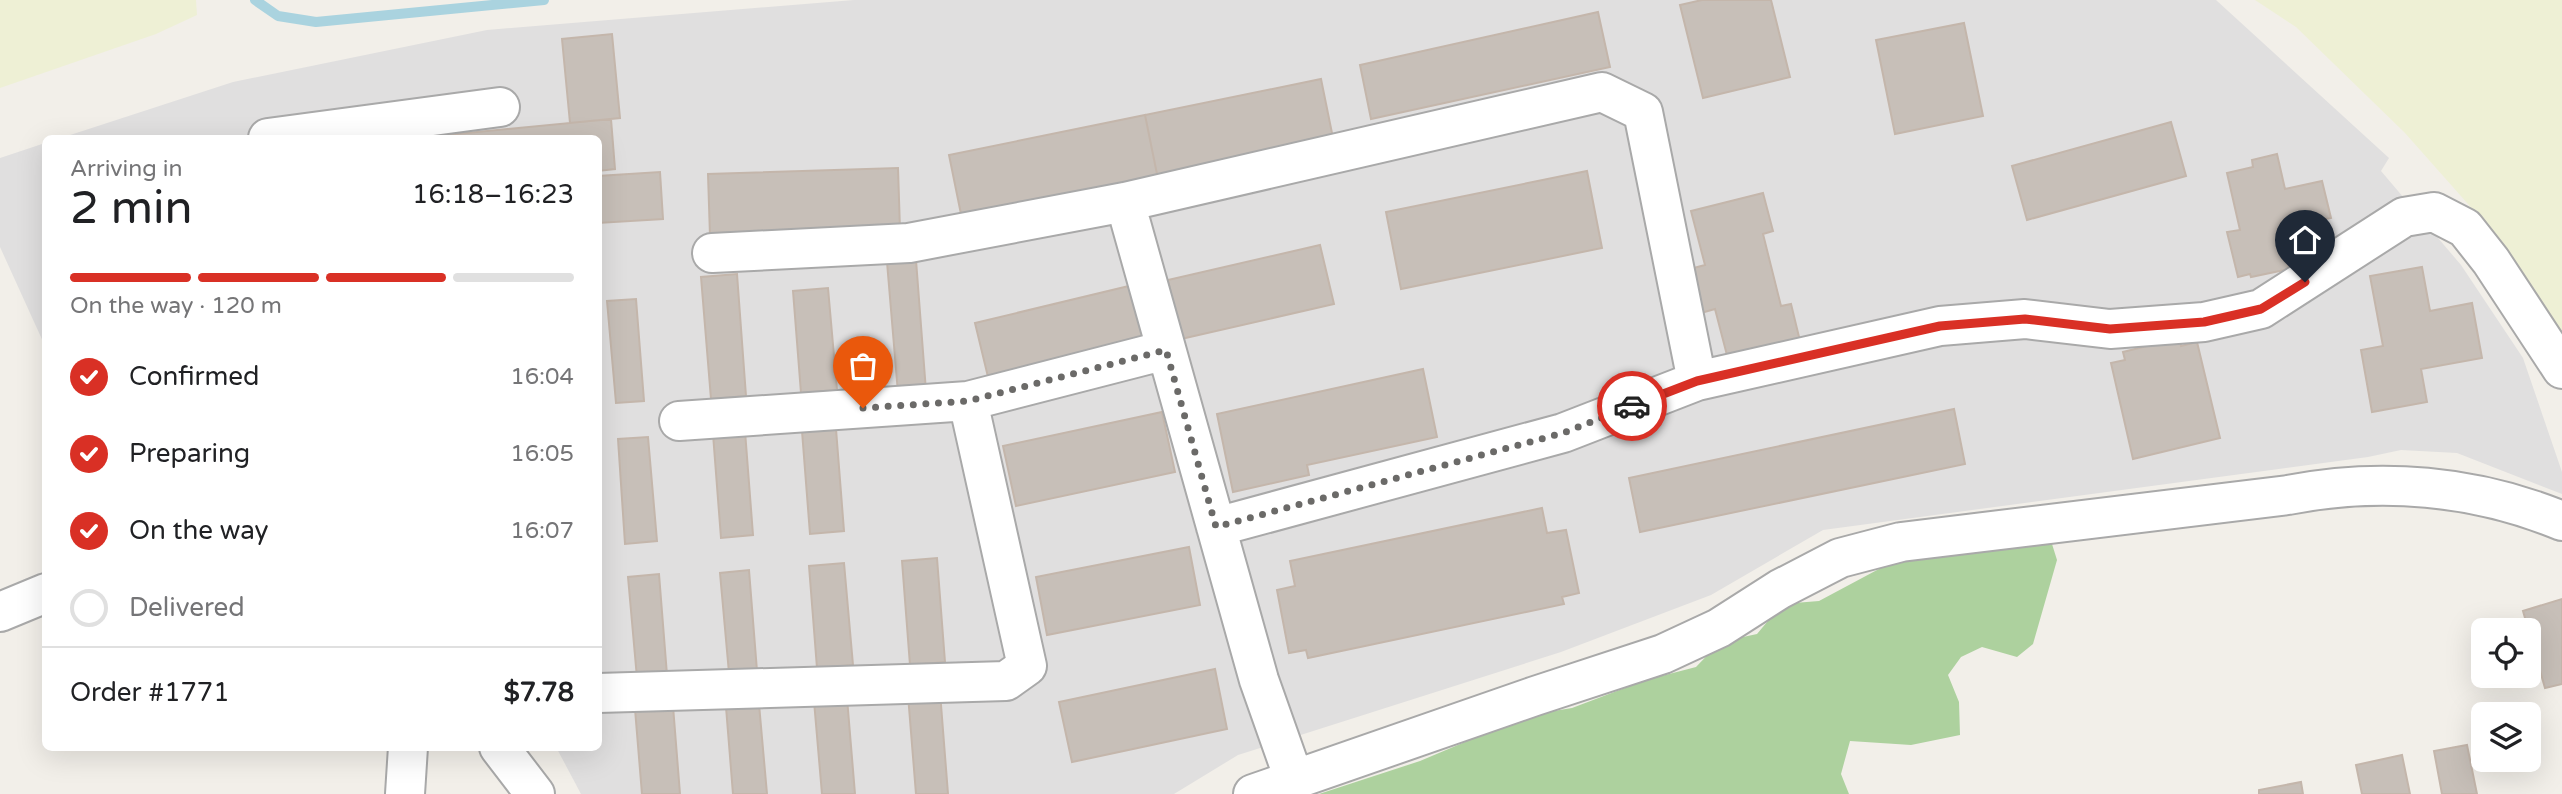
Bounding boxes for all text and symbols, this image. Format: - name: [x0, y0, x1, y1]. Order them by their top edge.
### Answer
- text: Arriving in: [70, 155, 183, 183]
- text: 16:18–16:23: [412, 179, 574, 210]
- text: 2 min: [70, 181, 193, 236]
- pin: [2275, 210, 2335, 282]
- icon: home: [2286, 221, 2324, 259]
- text: On the way · 120 m: [70, 292, 282, 320]
- pin: [833, 336, 893, 408]
- icon: bag: [844, 347, 882, 385]
- icon: check: [70, 358, 108, 396]
- text: Confirmed: [129, 361, 259, 392]
- text: 16:04: [510, 363, 574, 391]
- courier: [1597, 371, 1667, 441]
- icon: car: [1613, 387, 1651, 425]
- icon: check: [70, 435, 108, 473]
- text: Preparing: [129, 438, 250, 469]
- text: 16:05: [510, 440, 574, 468]
- icon: check: [70, 512, 108, 550]
- text: On the way: [129, 515, 269, 546]
- text: 16:07: [510, 517, 574, 545]
- text: Delivered: [129, 592, 245, 623]
- map controls: [2471, 618, 2541, 772]
- button: locate: [2471, 618, 2541, 688]
- text: Order #1771: [70, 677, 230, 708]
- text: $7.78: [504, 677, 574, 708]
- button: layers: [2471, 702, 2541, 772]

